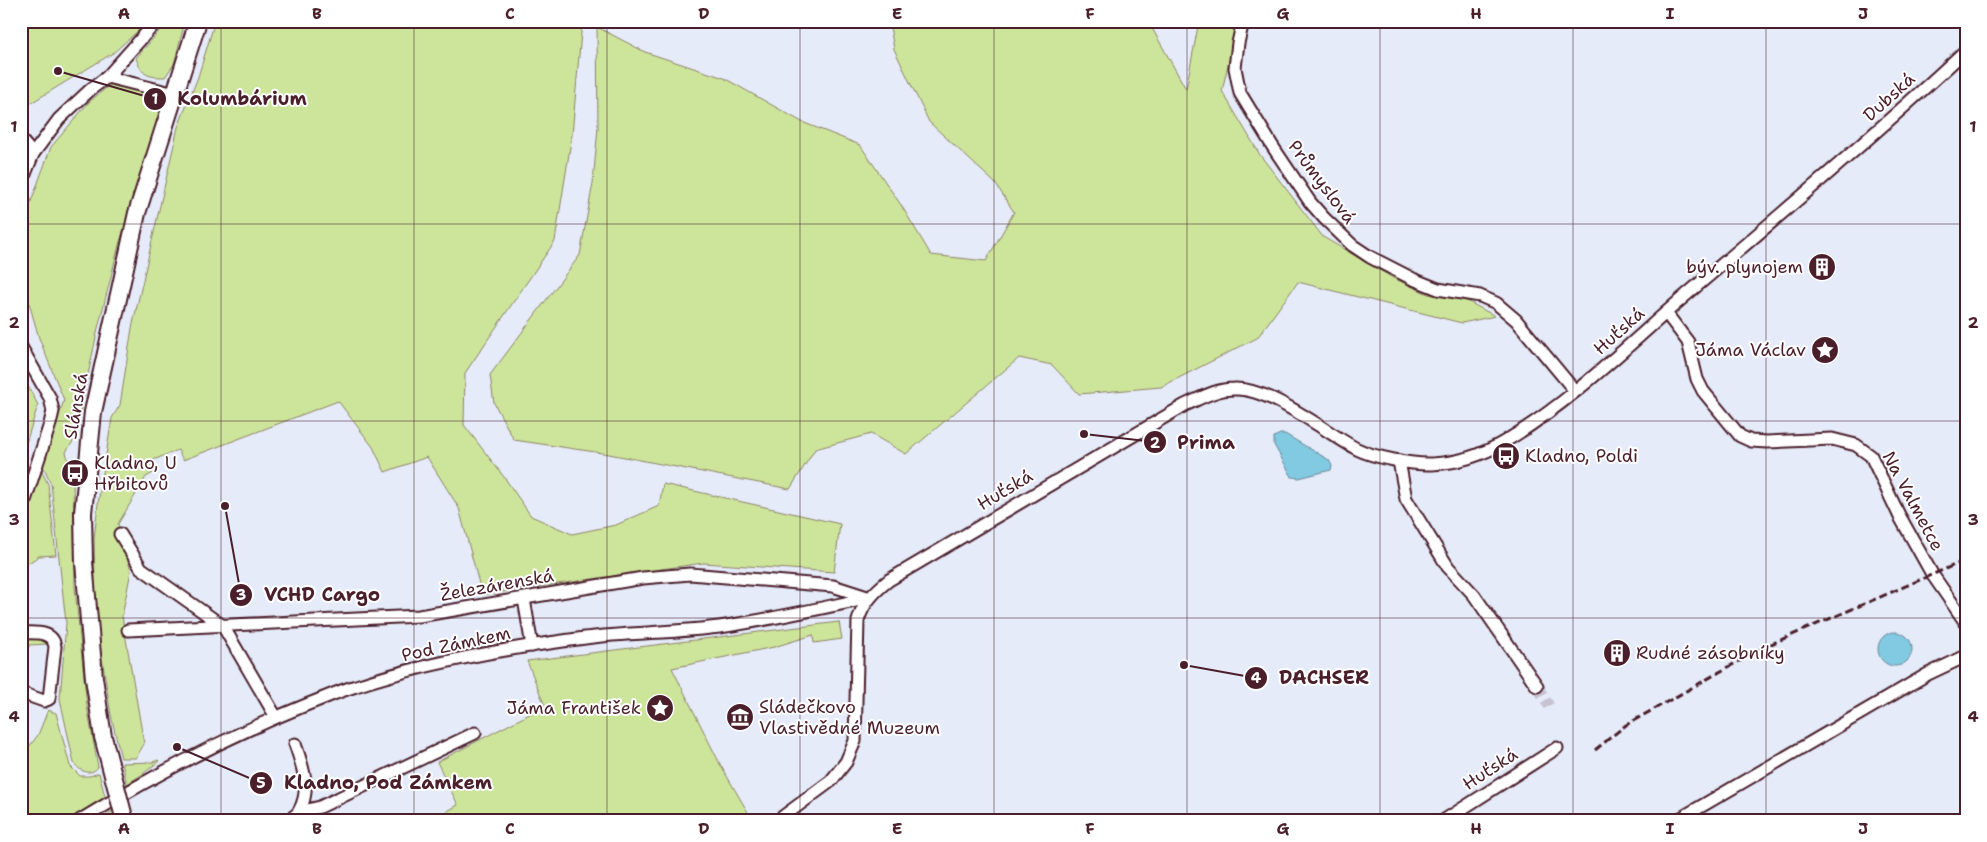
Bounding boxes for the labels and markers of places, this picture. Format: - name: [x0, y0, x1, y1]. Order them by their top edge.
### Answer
- callout: Kolumbárium: [142, 82, 317, 116]
- building icon: býv. plynojem: [1807, 252, 1837, 282]
- place label: býv. plynojem: [1686, 255, 1803, 279]
- place icon: Jáma Václav: [1810, 335, 1840, 365]
- place label: Jáma Václav: [1695, 338, 1806, 362]
- callout: Prima: [1142, 425, 1245, 459]
- bus stop icon: Kladno, Poldi: [1491, 441, 1521, 471]
- place label: Kladno, Poldi: [1525, 444, 1638, 468]
- place label: Kladno, U Hřbitovů: [94, 451, 177, 496]
- bus stop icon: Kladno, U Hřbitovů: [60, 458, 90, 488]
- callout: VCHD Cargo: [228, 578, 390, 612]
- building icon: Rudné zásobníky: [1602, 638, 1632, 668]
- place label: Rudné zásobníky: [1636, 641, 1785, 665]
- callout: DACHSER: [1244, 661, 1379, 695]
- place icon: Jáma František: [645, 693, 675, 723]
- place label: Sládečkovo Vlastivědné Muzeum: [759, 695, 940, 740]
- place label: Jáma František: [507, 696, 641, 720]
- museum icon: Sládečkovo Vlastivědné Muzeum: [725, 702, 755, 732]
- callout: Kladno, Pod Zámkem: [249, 766, 502, 800]

